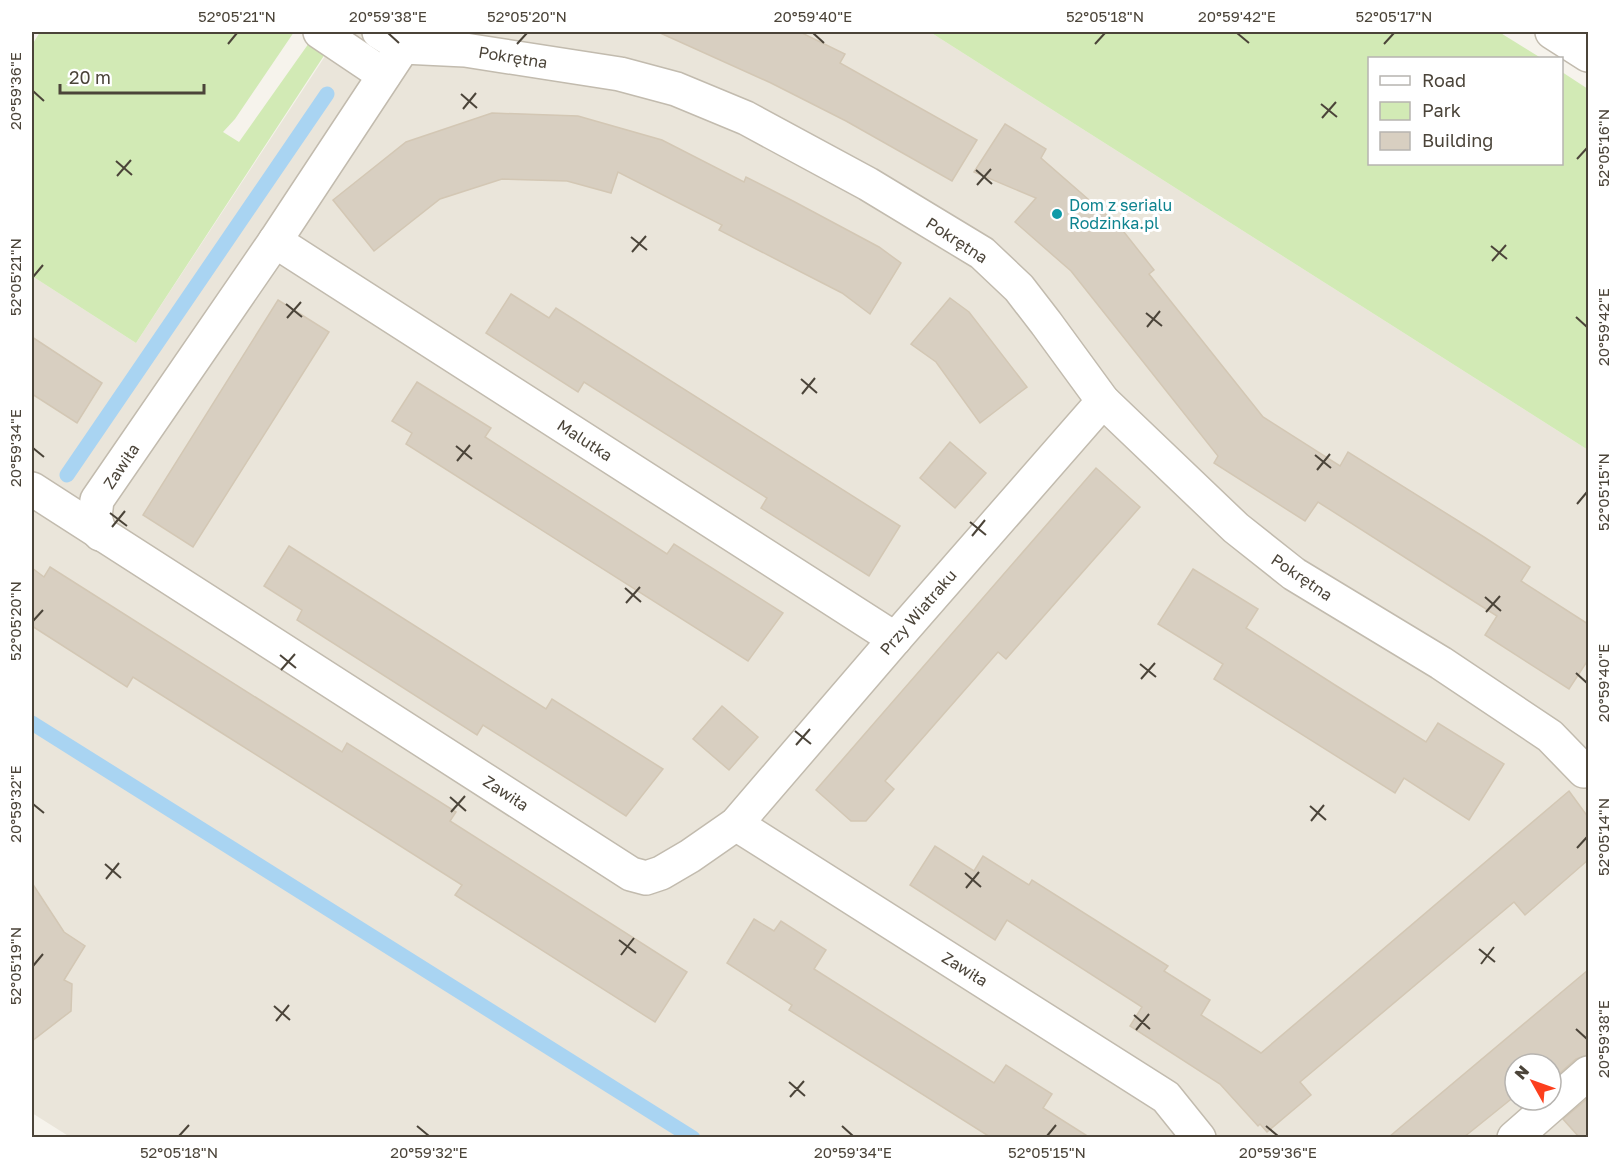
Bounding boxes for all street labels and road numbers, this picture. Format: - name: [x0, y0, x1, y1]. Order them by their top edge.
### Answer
- street label: Pokrętna: [477, 42, 549, 72]
- street label: Pokrętna: [922, 213, 992, 267]
- street label: Malutka: [554, 415, 616, 465]
- street label: Zawiła: [99, 440, 143, 492]
- street label: Pokrętna: [1268, 549, 1336, 605]
- street label: Przy Wiatraku: [875, 565, 961, 659]
- street label: Zawiła: [479, 771, 533, 815]
- street label: Zawiła: [938, 947, 992, 991]

